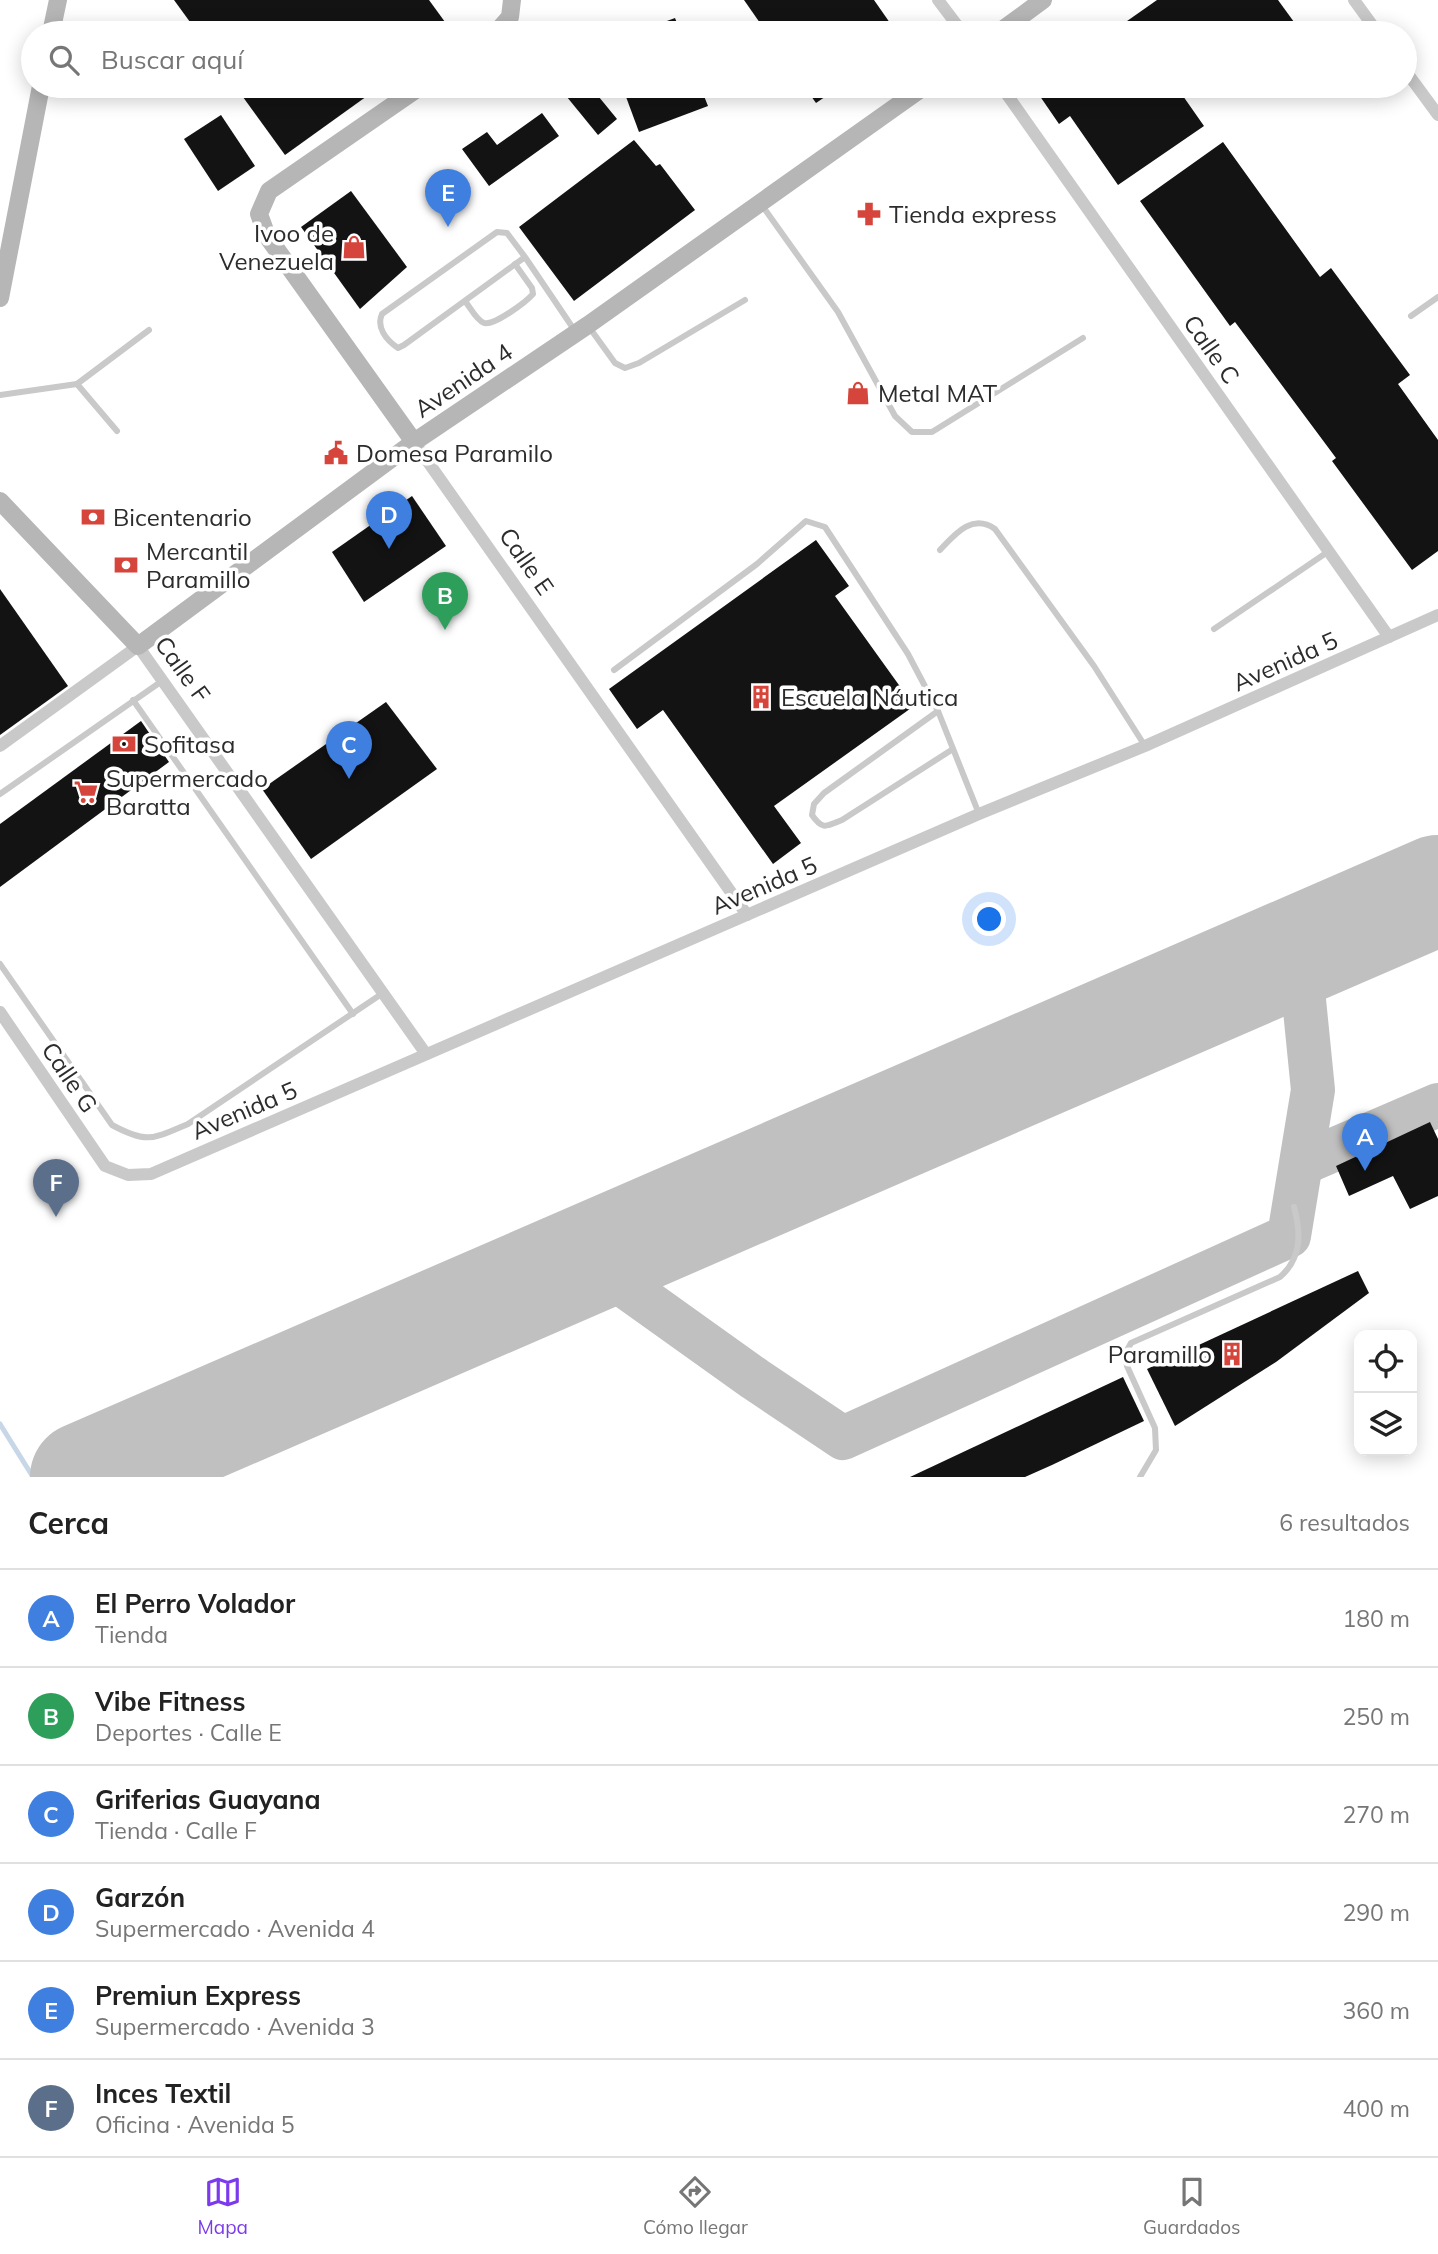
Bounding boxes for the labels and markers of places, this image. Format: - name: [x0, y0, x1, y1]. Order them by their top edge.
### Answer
- pin: E: [425, 169, 471, 227]
- place label: Tienda express: [889, 199, 1057, 229]
- pharmacy icon: Tienda express: [855, 200, 883, 228]
- place label: Ivoo de Venezuela: [219, 218, 334, 276]
- shop icon: Ivoo de Venezuela: [340, 233, 368, 261]
- place label: Metal MAT: [878, 378, 998, 408]
- shop icon: Metal MAT: [844, 379, 872, 407]
- place label: Domesa Paramilo: [356, 438, 553, 468]
- public building icon: Domesa Paramilo: [322, 439, 350, 467]
- pin: D: [366, 491, 412, 549]
- place label: Bicentenario: [113, 502, 252, 532]
- bank icon: Bicentenario: [79, 503, 107, 531]
- place label: Mercantil Paramillo: [146, 536, 250, 594]
- bank icon: Mercantil Paramillo: [112, 551, 140, 579]
- pin: B: [422, 572, 468, 630]
- place label: Escuela Náutica: [781, 682, 958, 712]
- building icon: Escuela Náutica: [747, 683, 775, 711]
- pin: C: [326, 721, 372, 779]
- place label: Sofitasa: [144, 729, 235, 759]
- bank icon: Sofitasa: [110, 730, 138, 758]
- place label: Supermercado Baratta: [106, 763, 268, 821]
- supermarket icon: Supermercado Baratta: [72, 778, 100, 806]
- pin: A: [1342, 1113, 1388, 1171]
- pin: F: [33, 1159, 79, 1217]
- place label: Paramillo: [1108, 1339, 1212, 1369]
- building icon: Paramillo: [1218, 1340, 1246, 1368]

